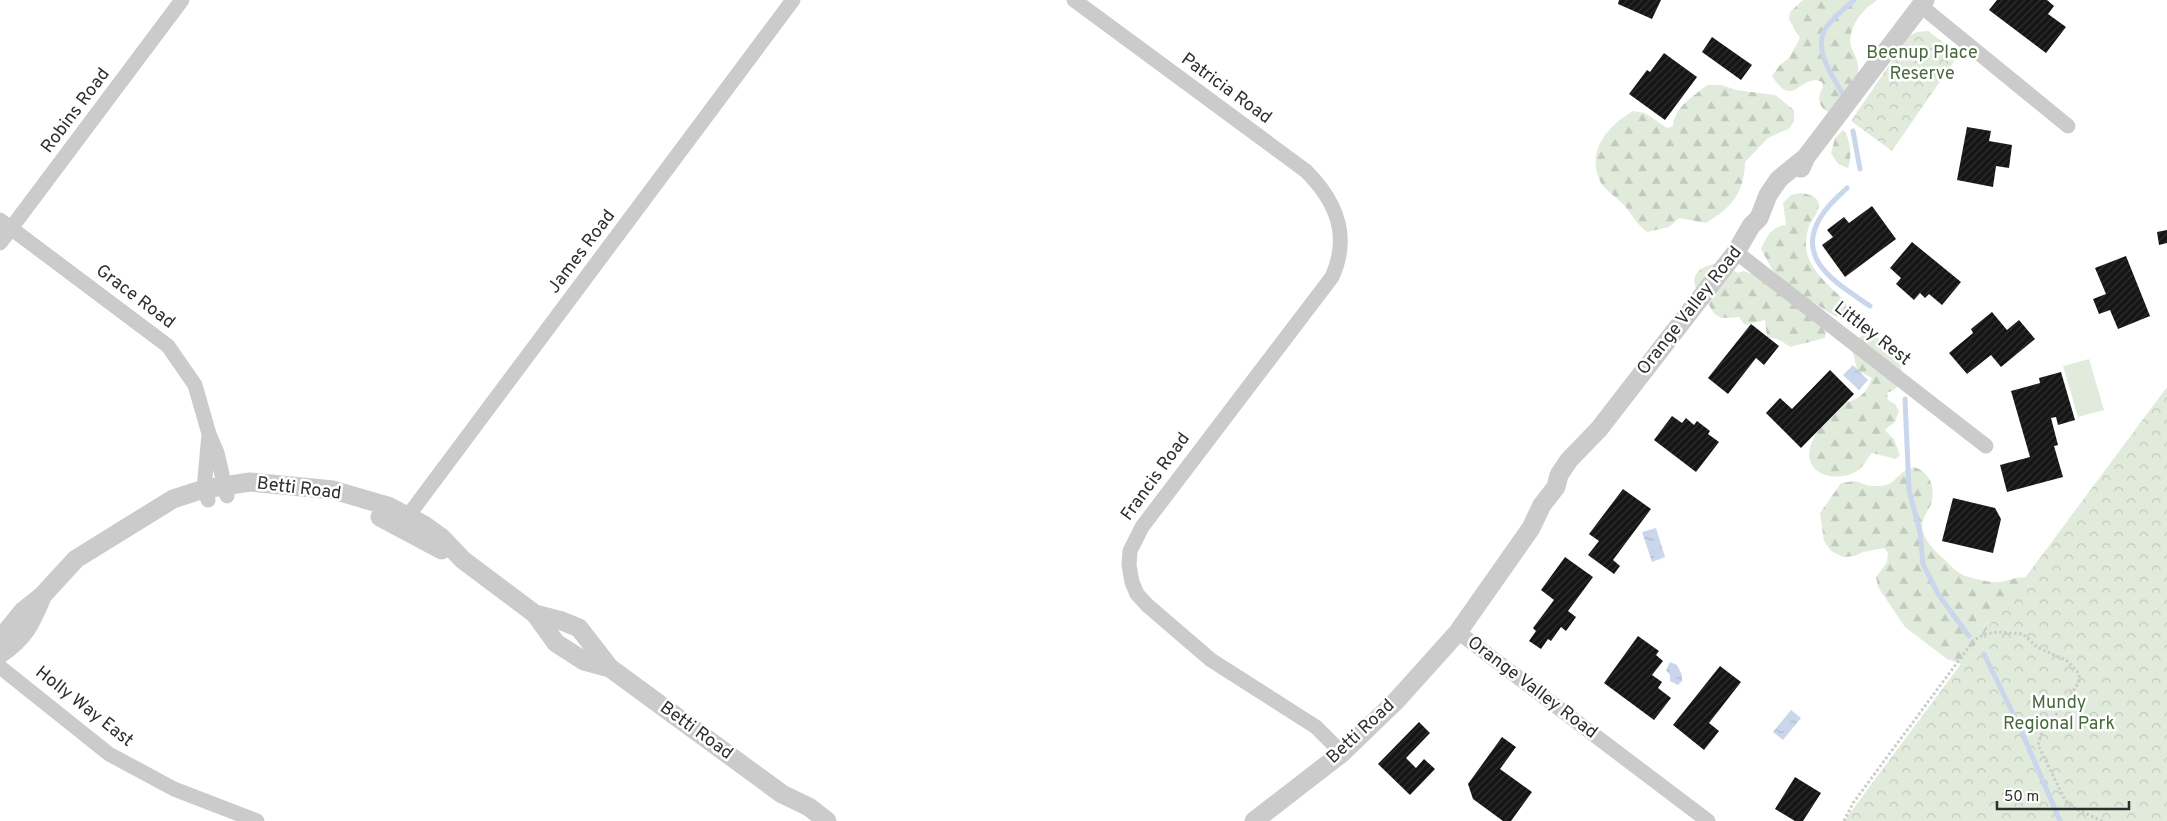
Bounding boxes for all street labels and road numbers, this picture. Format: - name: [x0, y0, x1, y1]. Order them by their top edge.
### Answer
- street label: Patricia Road: [1176, 48, 1276, 130]
- street label: Robins Road: [37, 64, 115, 158]
- street label: James Road: [543, 206, 621, 298]
- street label: Orange Valley Road: [1633, 242, 1747, 380]
- street label: Grace Road: [91, 260, 179, 334]
- street label: Littley Rest: [1829, 297, 1915, 371]
- street label: Francis Road: [1116, 428, 1196, 526]
- street label: Betti Road: [255, 472, 343, 506]
- street label: Orange Valley Road: [1462, 631, 1602, 745]
- street label: Holly Way East: [30, 661, 138, 753]
- street label: Betti Road: [1322, 695, 1400, 769]
- street label: Betti Road: [655, 697, 737, 765]

